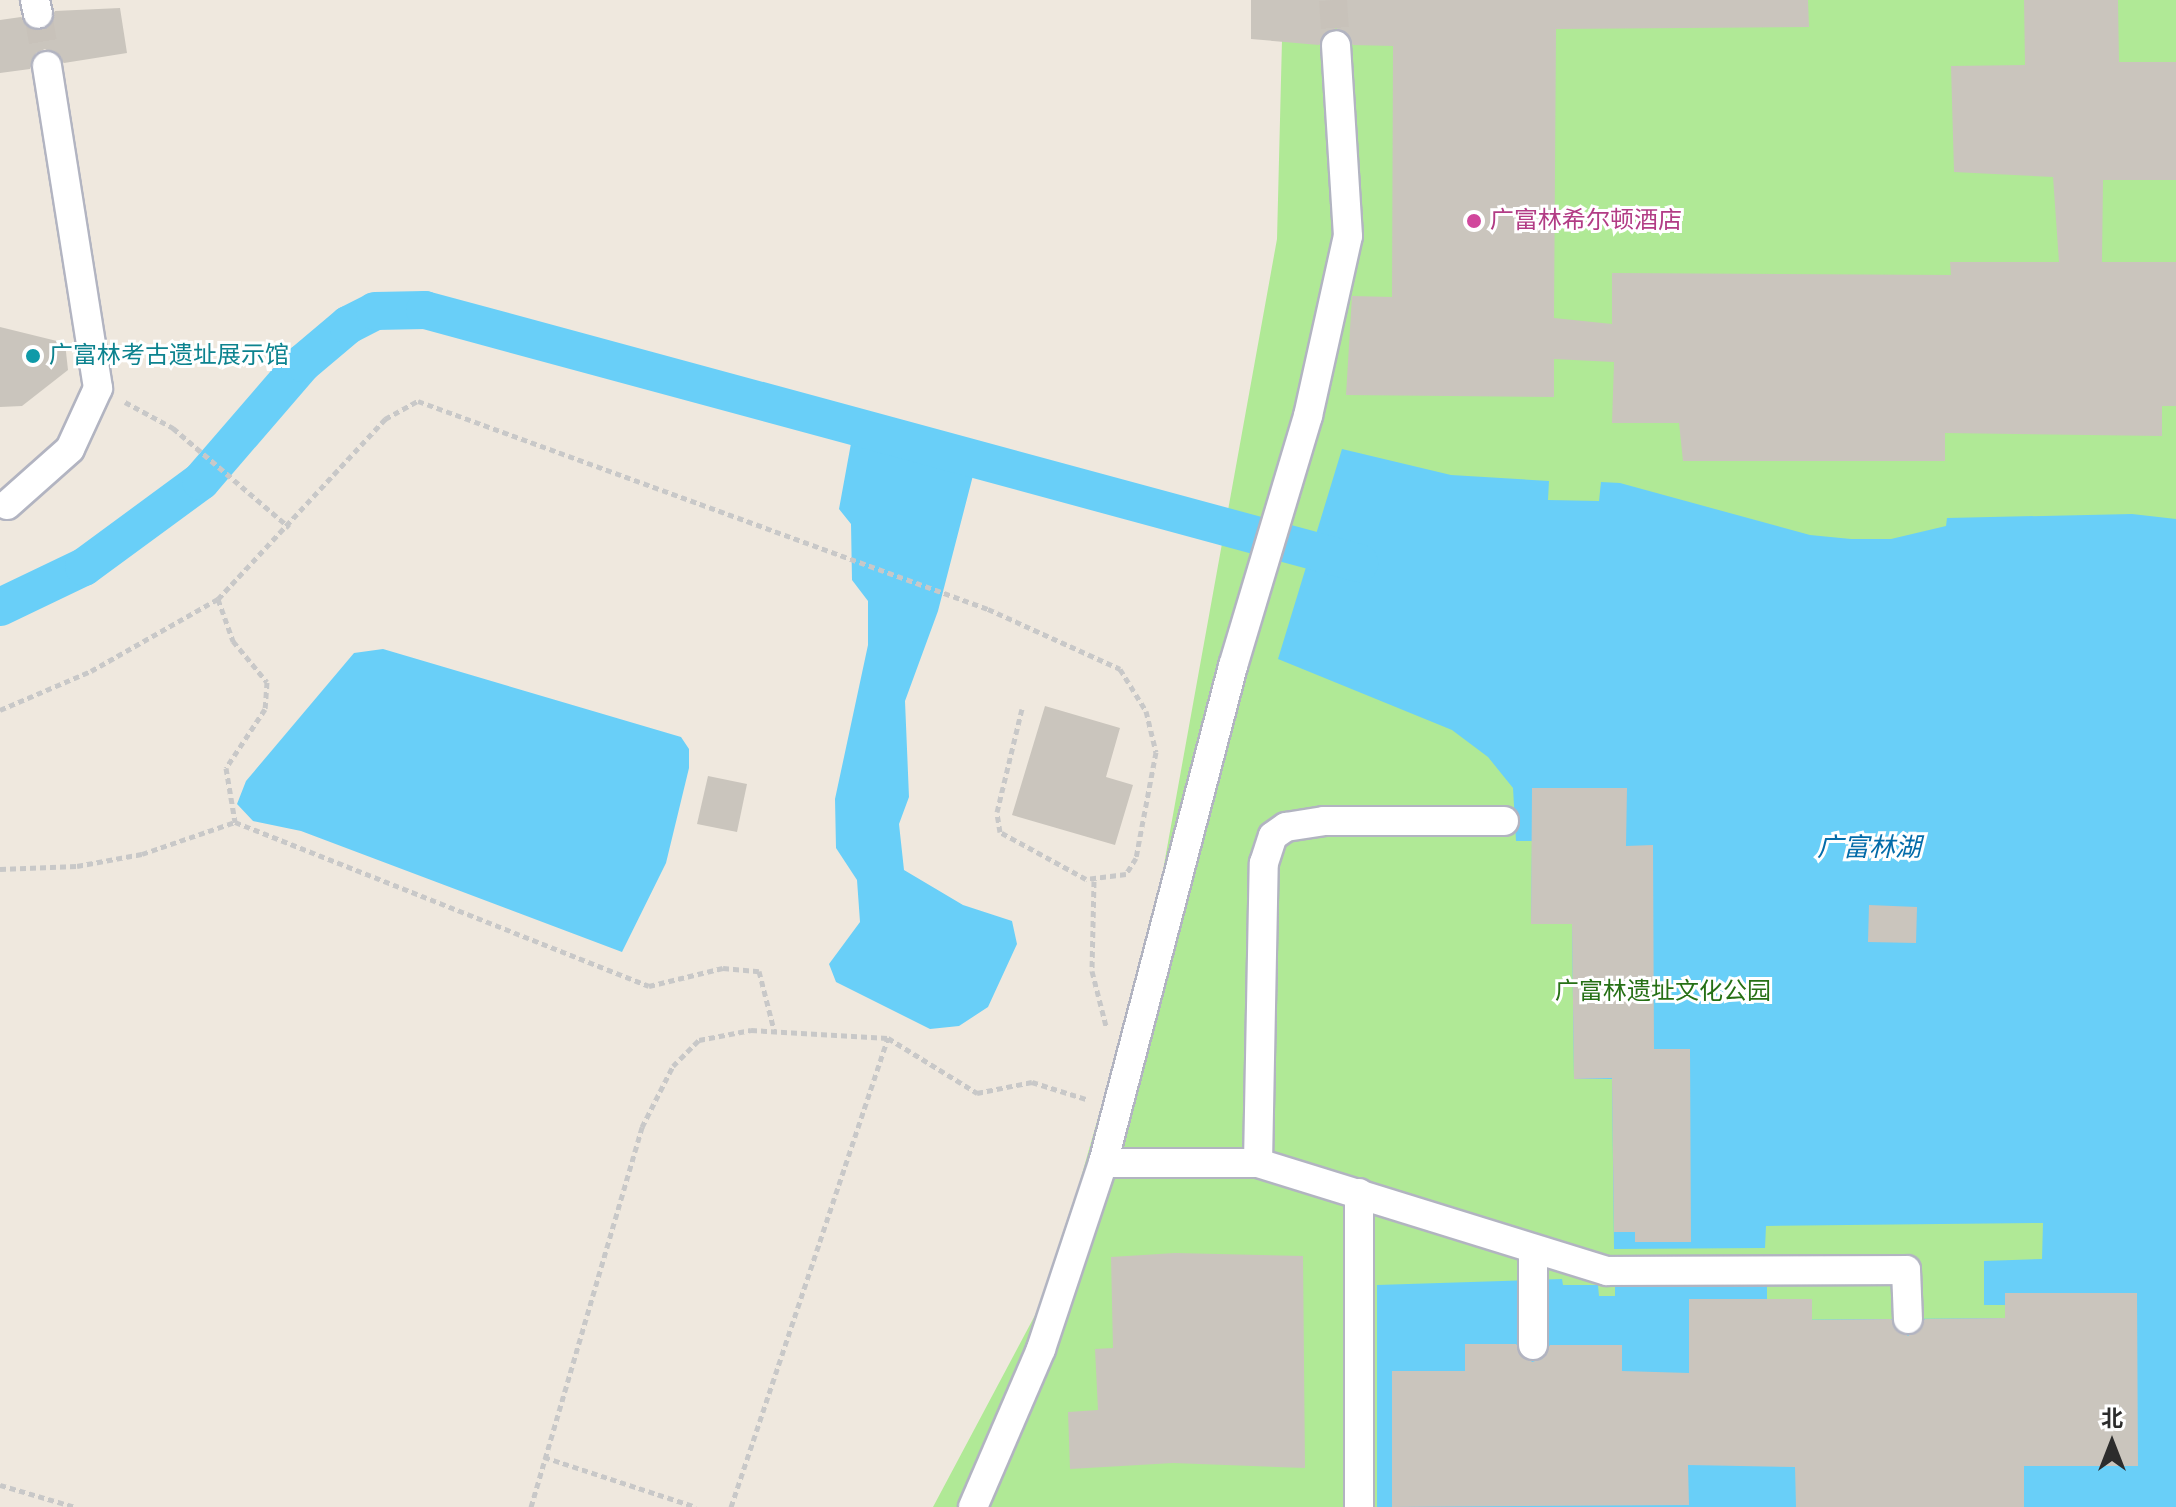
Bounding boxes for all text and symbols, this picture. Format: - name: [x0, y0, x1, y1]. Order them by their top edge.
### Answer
- place label: 广富林希尔顿酒店: [1490, 207, 1682, 235]
- marker: 广富林希尔顿酒店: [1465, 212, 1483, 230]
- place label: 广富林考古遗址展示馆: [49, 342, 289, 370]
- marker: 广富林考古遗址展示馆: [24, 347, 42, 365]
- water label: 广富林湖: [1817, 832, 1921, 864]
- park label: 广富林遗址文化公园: [1555, 978, 1771, 1006]
- north arrow: [2072, 1403, 2152, 1483]
- text: 北: [2101, 1406, 2123, 1432]

